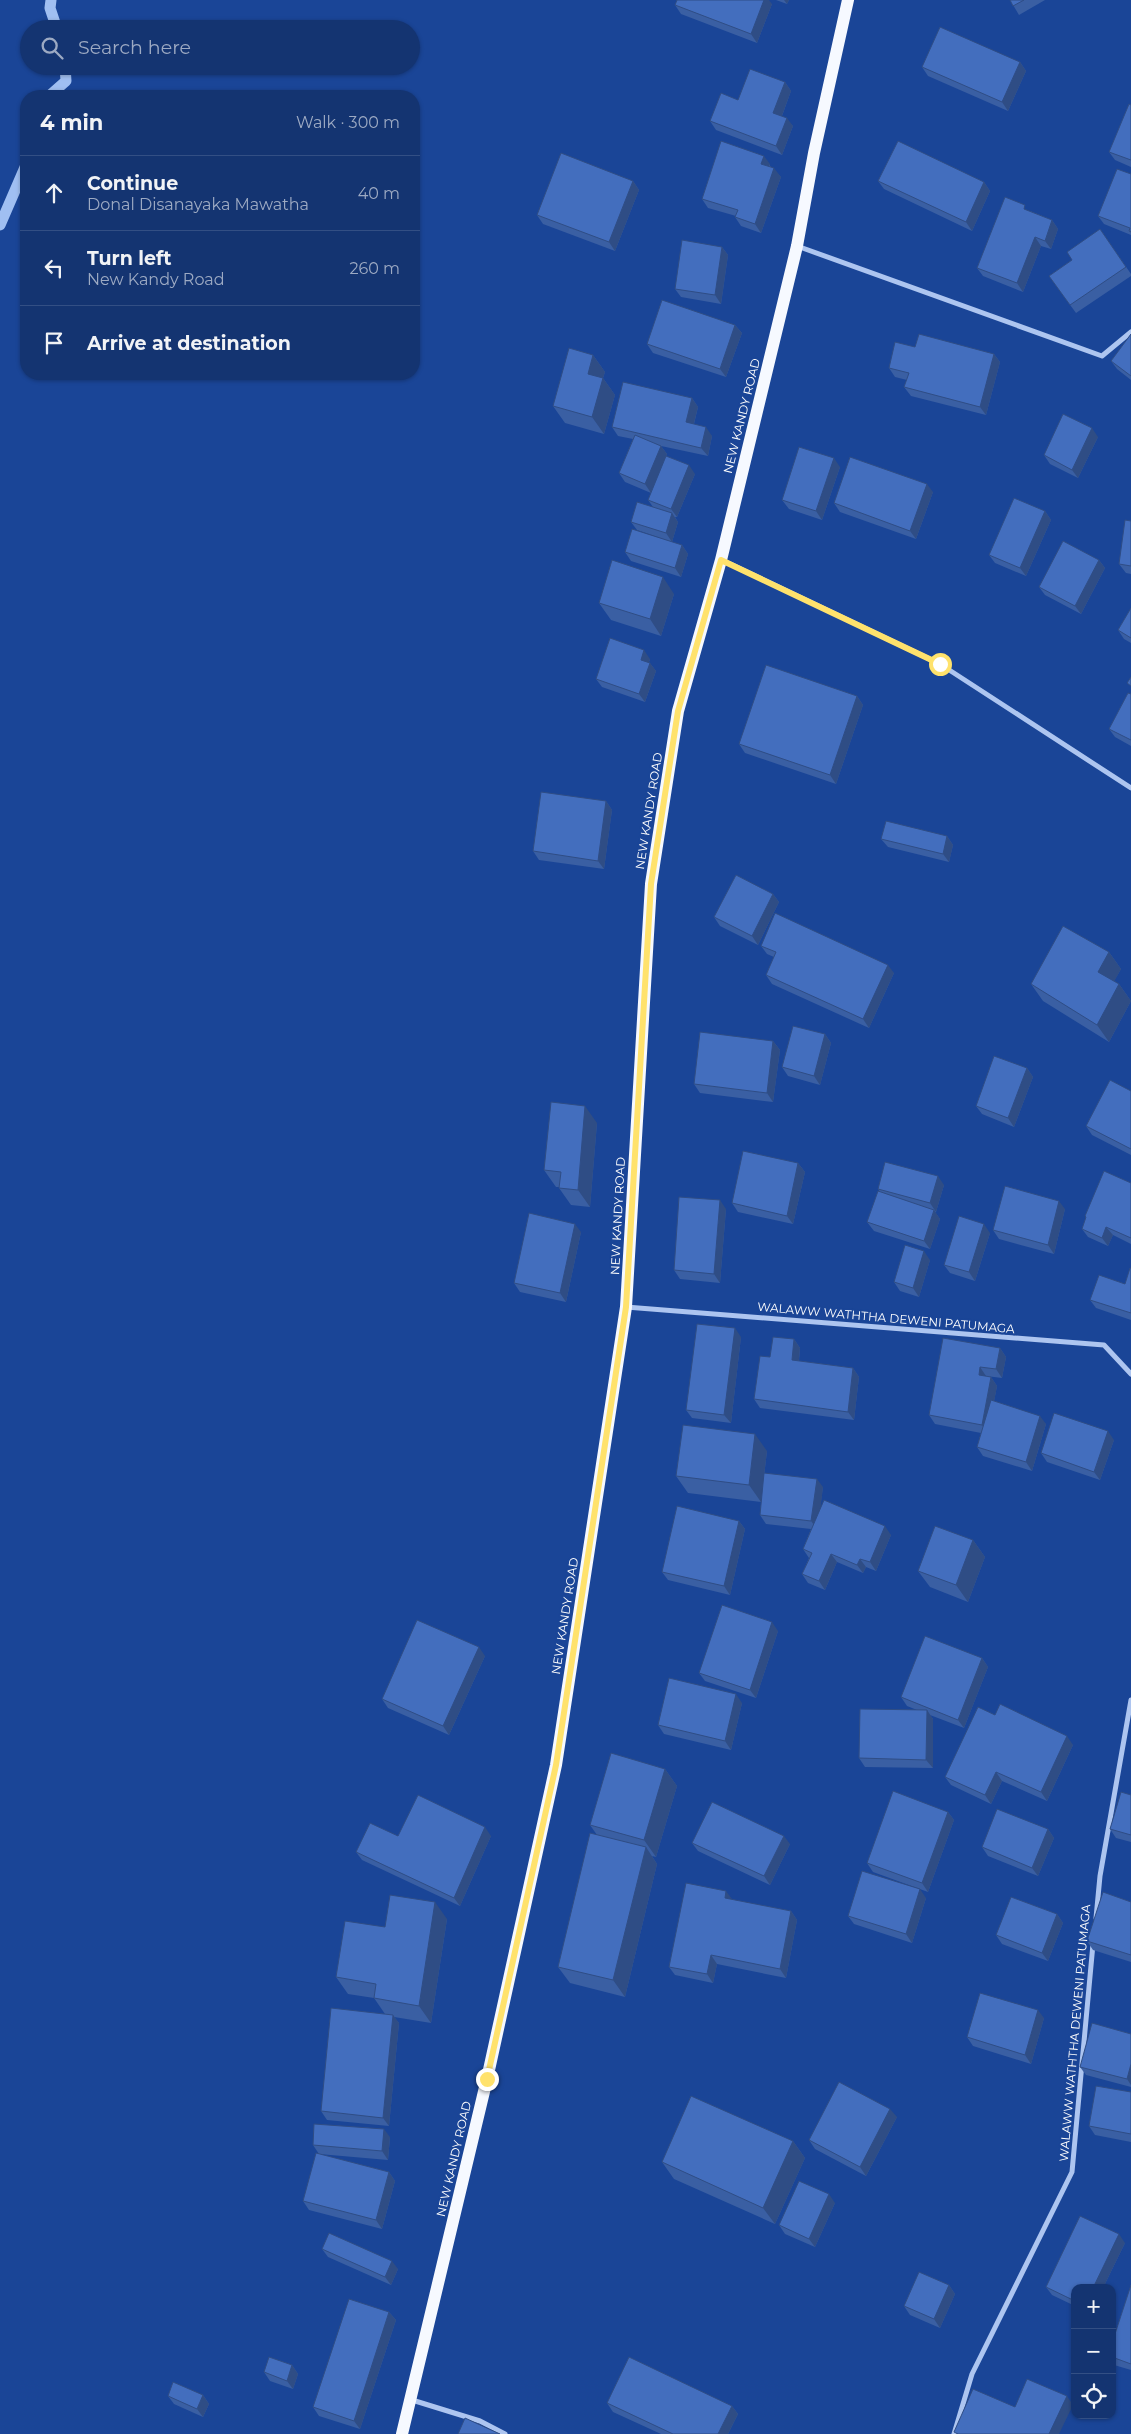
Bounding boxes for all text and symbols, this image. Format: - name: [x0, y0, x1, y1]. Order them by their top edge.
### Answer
- search box: [20, 20, 420, 75]
- icon: search: [38, 34, 66, 62]
- text: Search here: [78, 36, 191, 59]
- text: 4 min: [40, 110, 103, 135]
- text: Walk · 300 m: [296, 113, 400, 132]
- text: Continue: [87, 172, 178, 195]
- icon: ahead: [40, 179, 68, 207]
- text: 40 m: [358, 184, 400, 203]
- text: Donal Disanayaka Mawatha: [87, 195, 309, 214]
- text: Turn left: [87, 247, 172, 270]
- icon: left: [40, 254, 68, 282]
- text: 260 m: [349, 259, 400, 278]
- text: New Kandy Road: [87, 270, 225, 289]
- icon: arrive: [40, 329, 68, 357]
- text: Arrive at destination: [87, 332, 291, 355]
- street label: NEW KANDY ROAD: [720, 357, 763, 475]
- route start: [929, 653, 952, 676]
- street label: NEW KANDY ROAD: [632, 751, 665, 870]
- street label: NEW KANDY ROAD: [607, 1156, 628, 1275]
- street label: WALAWW WATHTHA DEWENI PATUMAGA: [757, 1299, 1016, 1336]
- street label: NEW KANDY ROAD: [548, 1556, 581, 1675]
- street label: WALAWW WATHTHA DEWENI PATUMAGA: [1056, 1903, 1093, 2162]
- route end: [476, 2068, 499, 2091]
- street label: NEW KANDY ROAD: [433, 2100, 474, 2218]
- map controls: [1071, 2284, 1116, 2419]
- button: +: [1071, 2284, 1116, 2329]
- button: −: [1071, 2329, 1116, 2374]
- button: locate: [1071, 2374, 1116, 2419]

